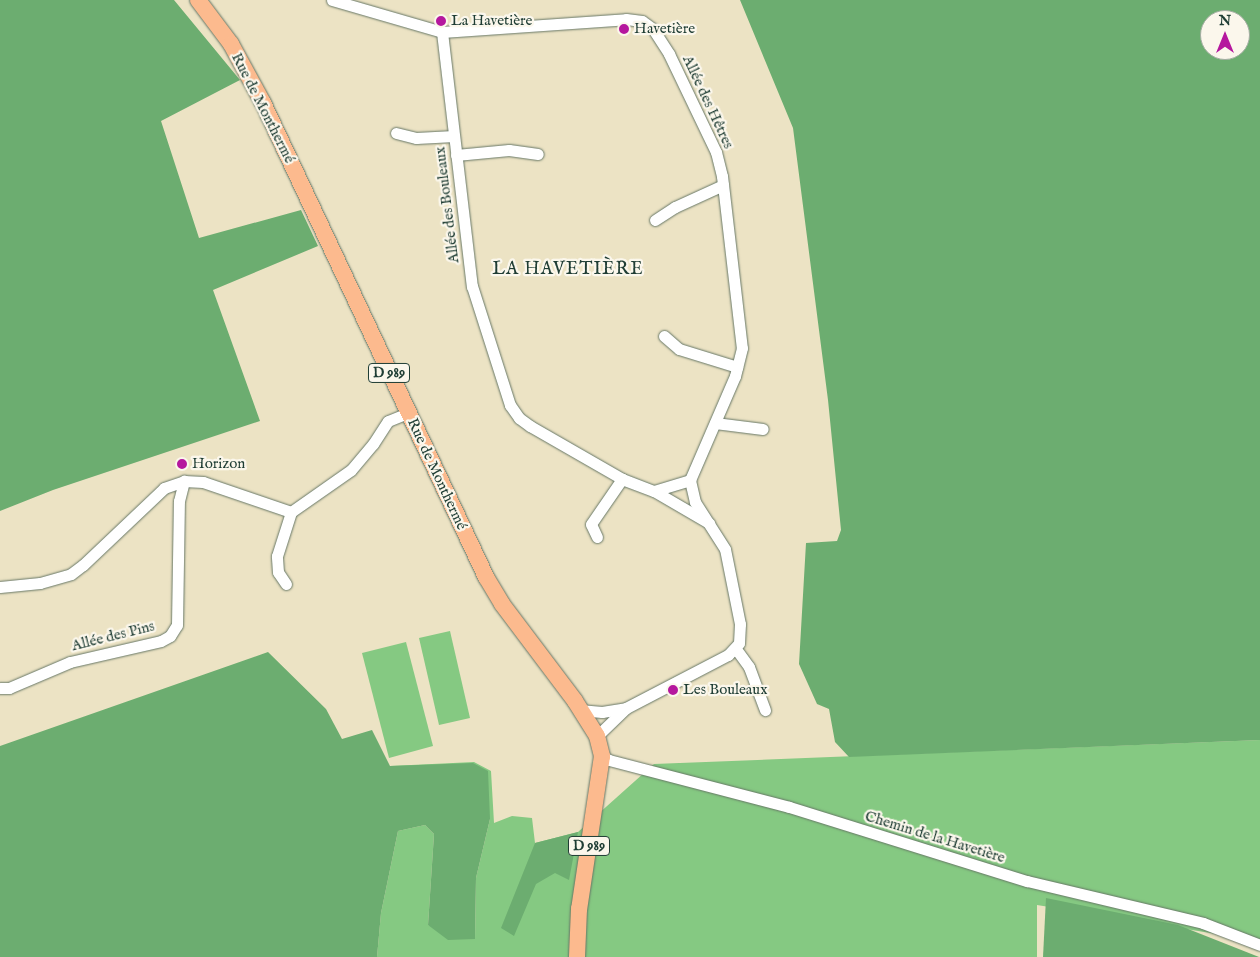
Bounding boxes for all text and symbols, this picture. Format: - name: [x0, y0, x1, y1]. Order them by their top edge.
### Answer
- north arrow: [1200, 10, 1250, 60]
- place label: La Havetière: [451, 12, 532, 30]
- text: N: [1219, 12, 1231, 30]
- marker: La Havetière: [435, 15, 447, 27]
- place label: Havetière: [634, 20, 695, 38]
- marker: Havetière: [618, 23, 630, 35]
- street label: Rue de Monthermé: [227, 50, 299, 166]
- street label: Allée des Hêtres: [678, 52, 738, 152]
- street label: Allée des Bouleaux: [431, 146, 463, 264]
- district label: LA HAVETIÈRE: [491, 259, 645, 281]
- road number: D 989: [368, 362, 410, 384]
- street label: Rue de Monthermé: [403, 415, 471, 533]
- place label: Horizon: [192, 455, 245, 473]
- marker: Horizon: [176, 458, 188, 470]
- street label: Allée des Pins: [70, 617, 156, 655]
- place label: Les Bouleaux: [683, 681, 767, 699]
- marker: Les Bouleaux: [667, 684, 679, 696]
- street label: Chemin de la Havetière: [863, 807, 1007, 867]
- road number: D 989: [568, 834, 610, 858]

